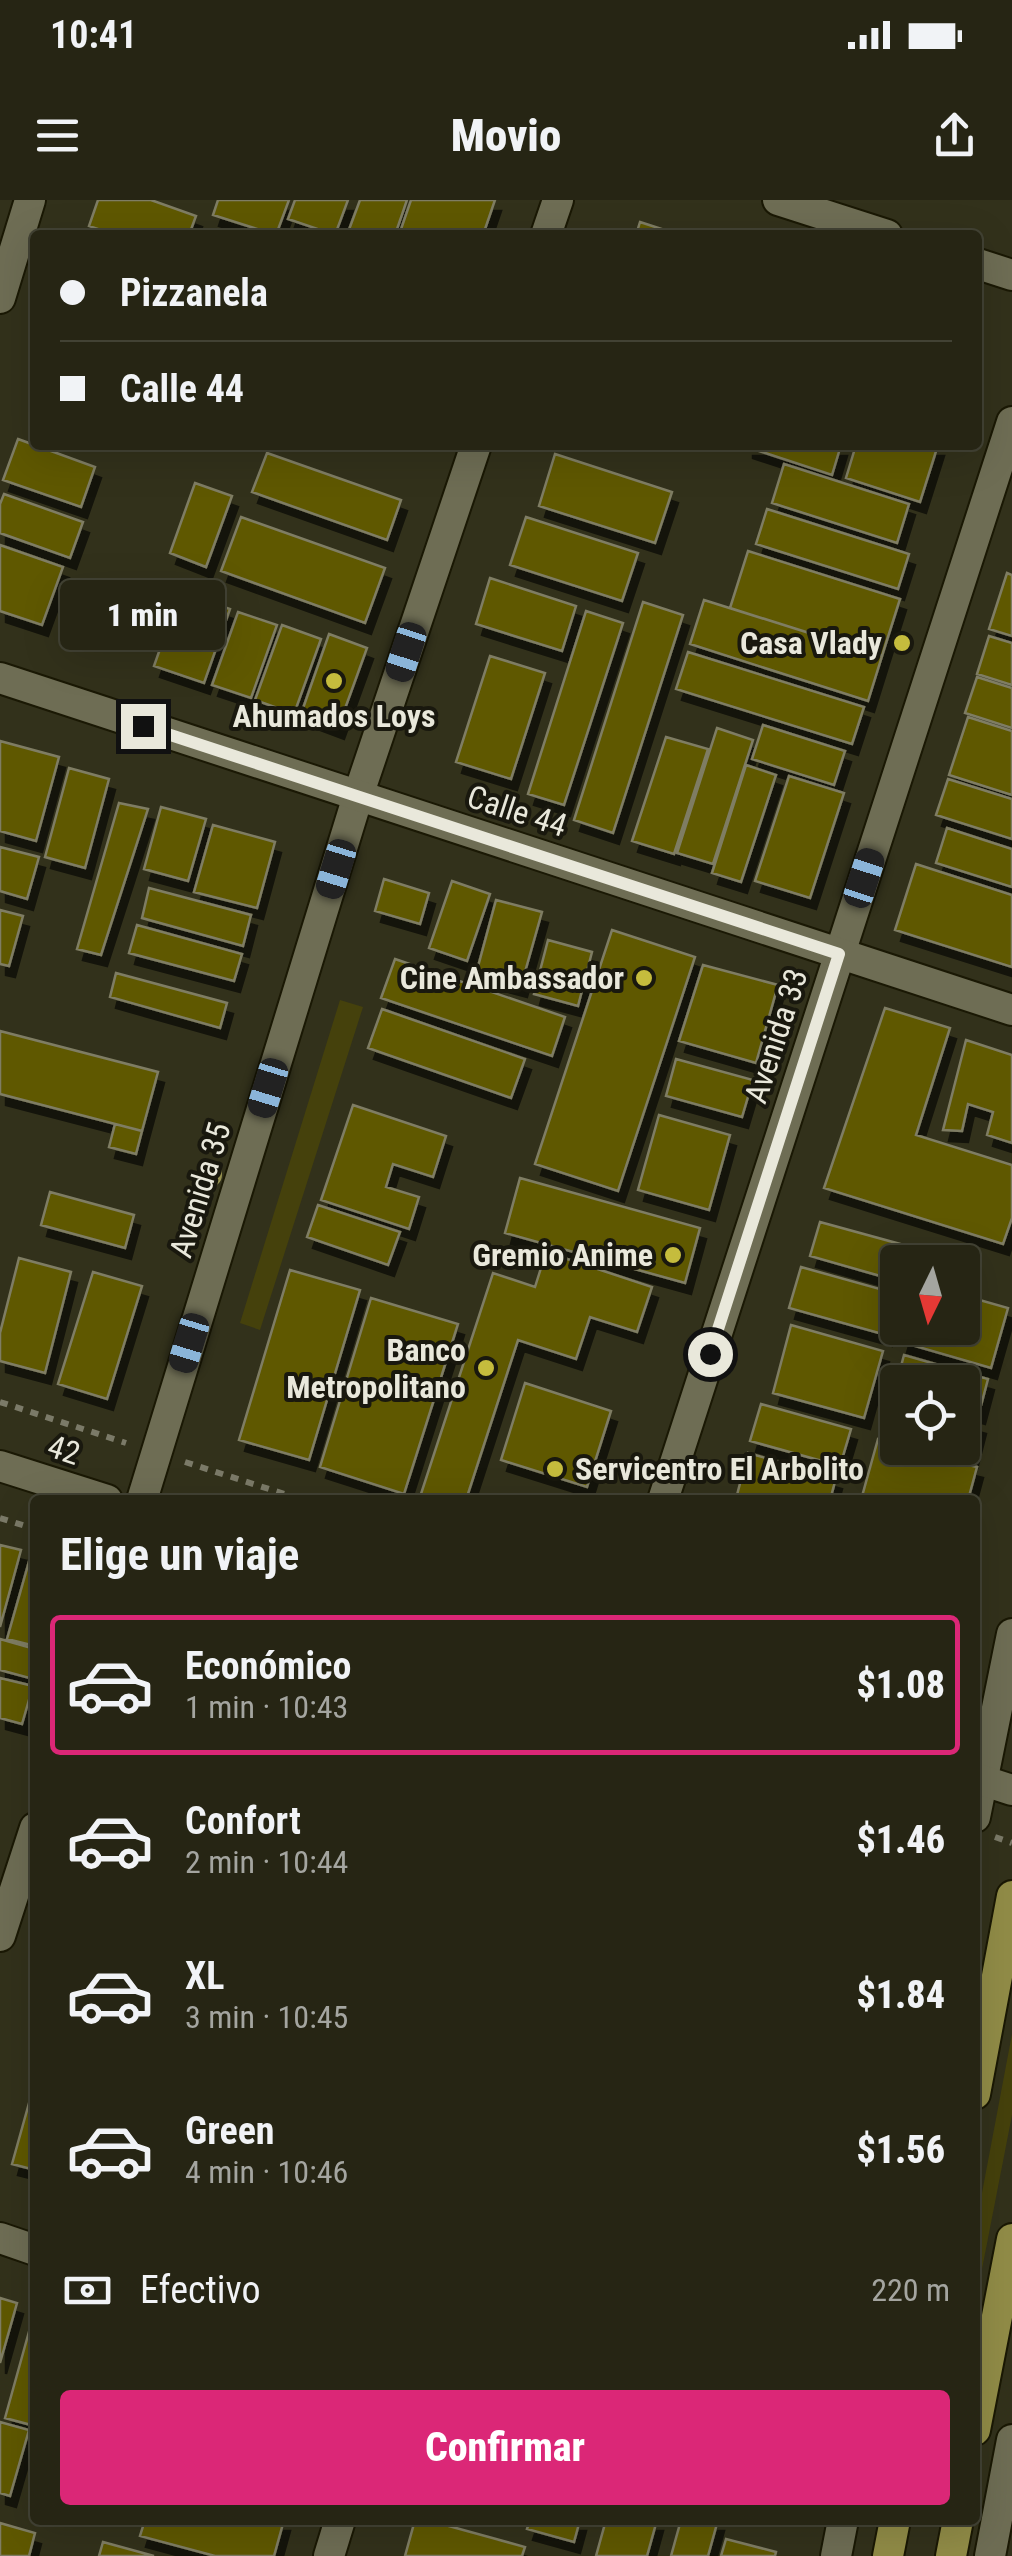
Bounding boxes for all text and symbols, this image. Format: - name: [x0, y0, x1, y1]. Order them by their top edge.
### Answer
- text: 10:41: [50, 13, 137, 57]
- icon: menu: [30, 108, 85, 163]
- icon: share: [927, 108, 982, 163]
- text: Movio: [451, 109, 561, 162]
- text: Pizzanela: [120, 271, 268, 315]
- text: Calle 44: [120, 367, 244, 411]
- callout: 1 min: [61, 581, 226, 651]
- text: 1 min: [107, 596, 178, 634]
- car: [382, 619, 430, 685]
- place label: Casa Vlady: [740, 624, 882, 662]
- marker: Casa Vlady: [891, 632, 913, 654]
- marker: Ahumados Loys: [323, 670, 345, 692]
- place label: Ahumados Loys: [233, 697, 435, 735]
- route end: [121, 704, 166, 749]
- street label: Calle 44: [463, 777, 571, 845]
- car: [313, 836, 359, 902]
- car: [840, 845, 888, 911]
- place label: Cine Ambassador: [400, 959, 624, 997]
- street label: Avenida 33: [736, 964, 816, 1108]
- marker: Cine Ambassador: [633, 967, 655, 989]
- car: [245, 1055, 291, 1121]
- street label: Avenida 35: [161, 1118, 239, 1262]
- place label: Gremio Anime: [472, 1236, 653, 1274]
- marker: Gremio Anime: [662, 1244, 684, 1266]
- north arrow: [880, 1245, 980, 1345]
- map controls: [880, 1245, 980, 1465]
- car: [166, 1310, 212, 1376]
- place label: Banco Metropolitano: [286, 1331, 466, 1406]
- route start: [688, 1332, 733, 1377]
- marker: Banco Metropolitano: [475, 1357, 497, 1379]
- button: locate: [880, 1365, 980, 1465]
- street label: 42: [43, 1427, 85, 1473]
- place label: Servicentro El Arbolito: [575, 1450, 864, 1488]
- marker: Servicentro El Arbolito: [544, 1458, 566, 1480]
- text: Elige un viaje: [60, 1528, 299, 1581]
- icon: car: [65, 1640, 155, 1730]
- text: Económico: [185, 1644, 351, 1688]
- text: $1.08: [856, 1663, 945, 1707]
- text: 1 min · 10:43: [185, 1688, 348, 1726]
- icon: car: [65, 1795, 155, 1885]
- text: Confort: [185, 1799, 301, 1843]
- text: $1.46: [856, 1818, 945, 1862]
- text: 2 min · 10:44: [185, 1843, 348, 1881]
- icon: car: [65, 1950, 155, 2040]
- text: XL: [185, 1954, 224, 1998]
- text: $1.84: [856, 1973, 945, 2017]
- text: 3 min · 10:45: [185, 1998, 348, 2036]
- icon: car: [65, 2105, 155, 2195]
- text: Green: [185, 2109, 275, 2153]
- text: $1.56: [856, 2128, 945, 2172]
- text: 4 min · 10:46: [185, 2153, 348, 2191]
- icon: cash: [60, 2263, 115, 2318]
- text: Efectivo: [140, 2268, 261, 2312]
- text: 220 m: [871, 2271, 950, 2309]
- button: Confirmar: [60, 2390, 950, 2505]

